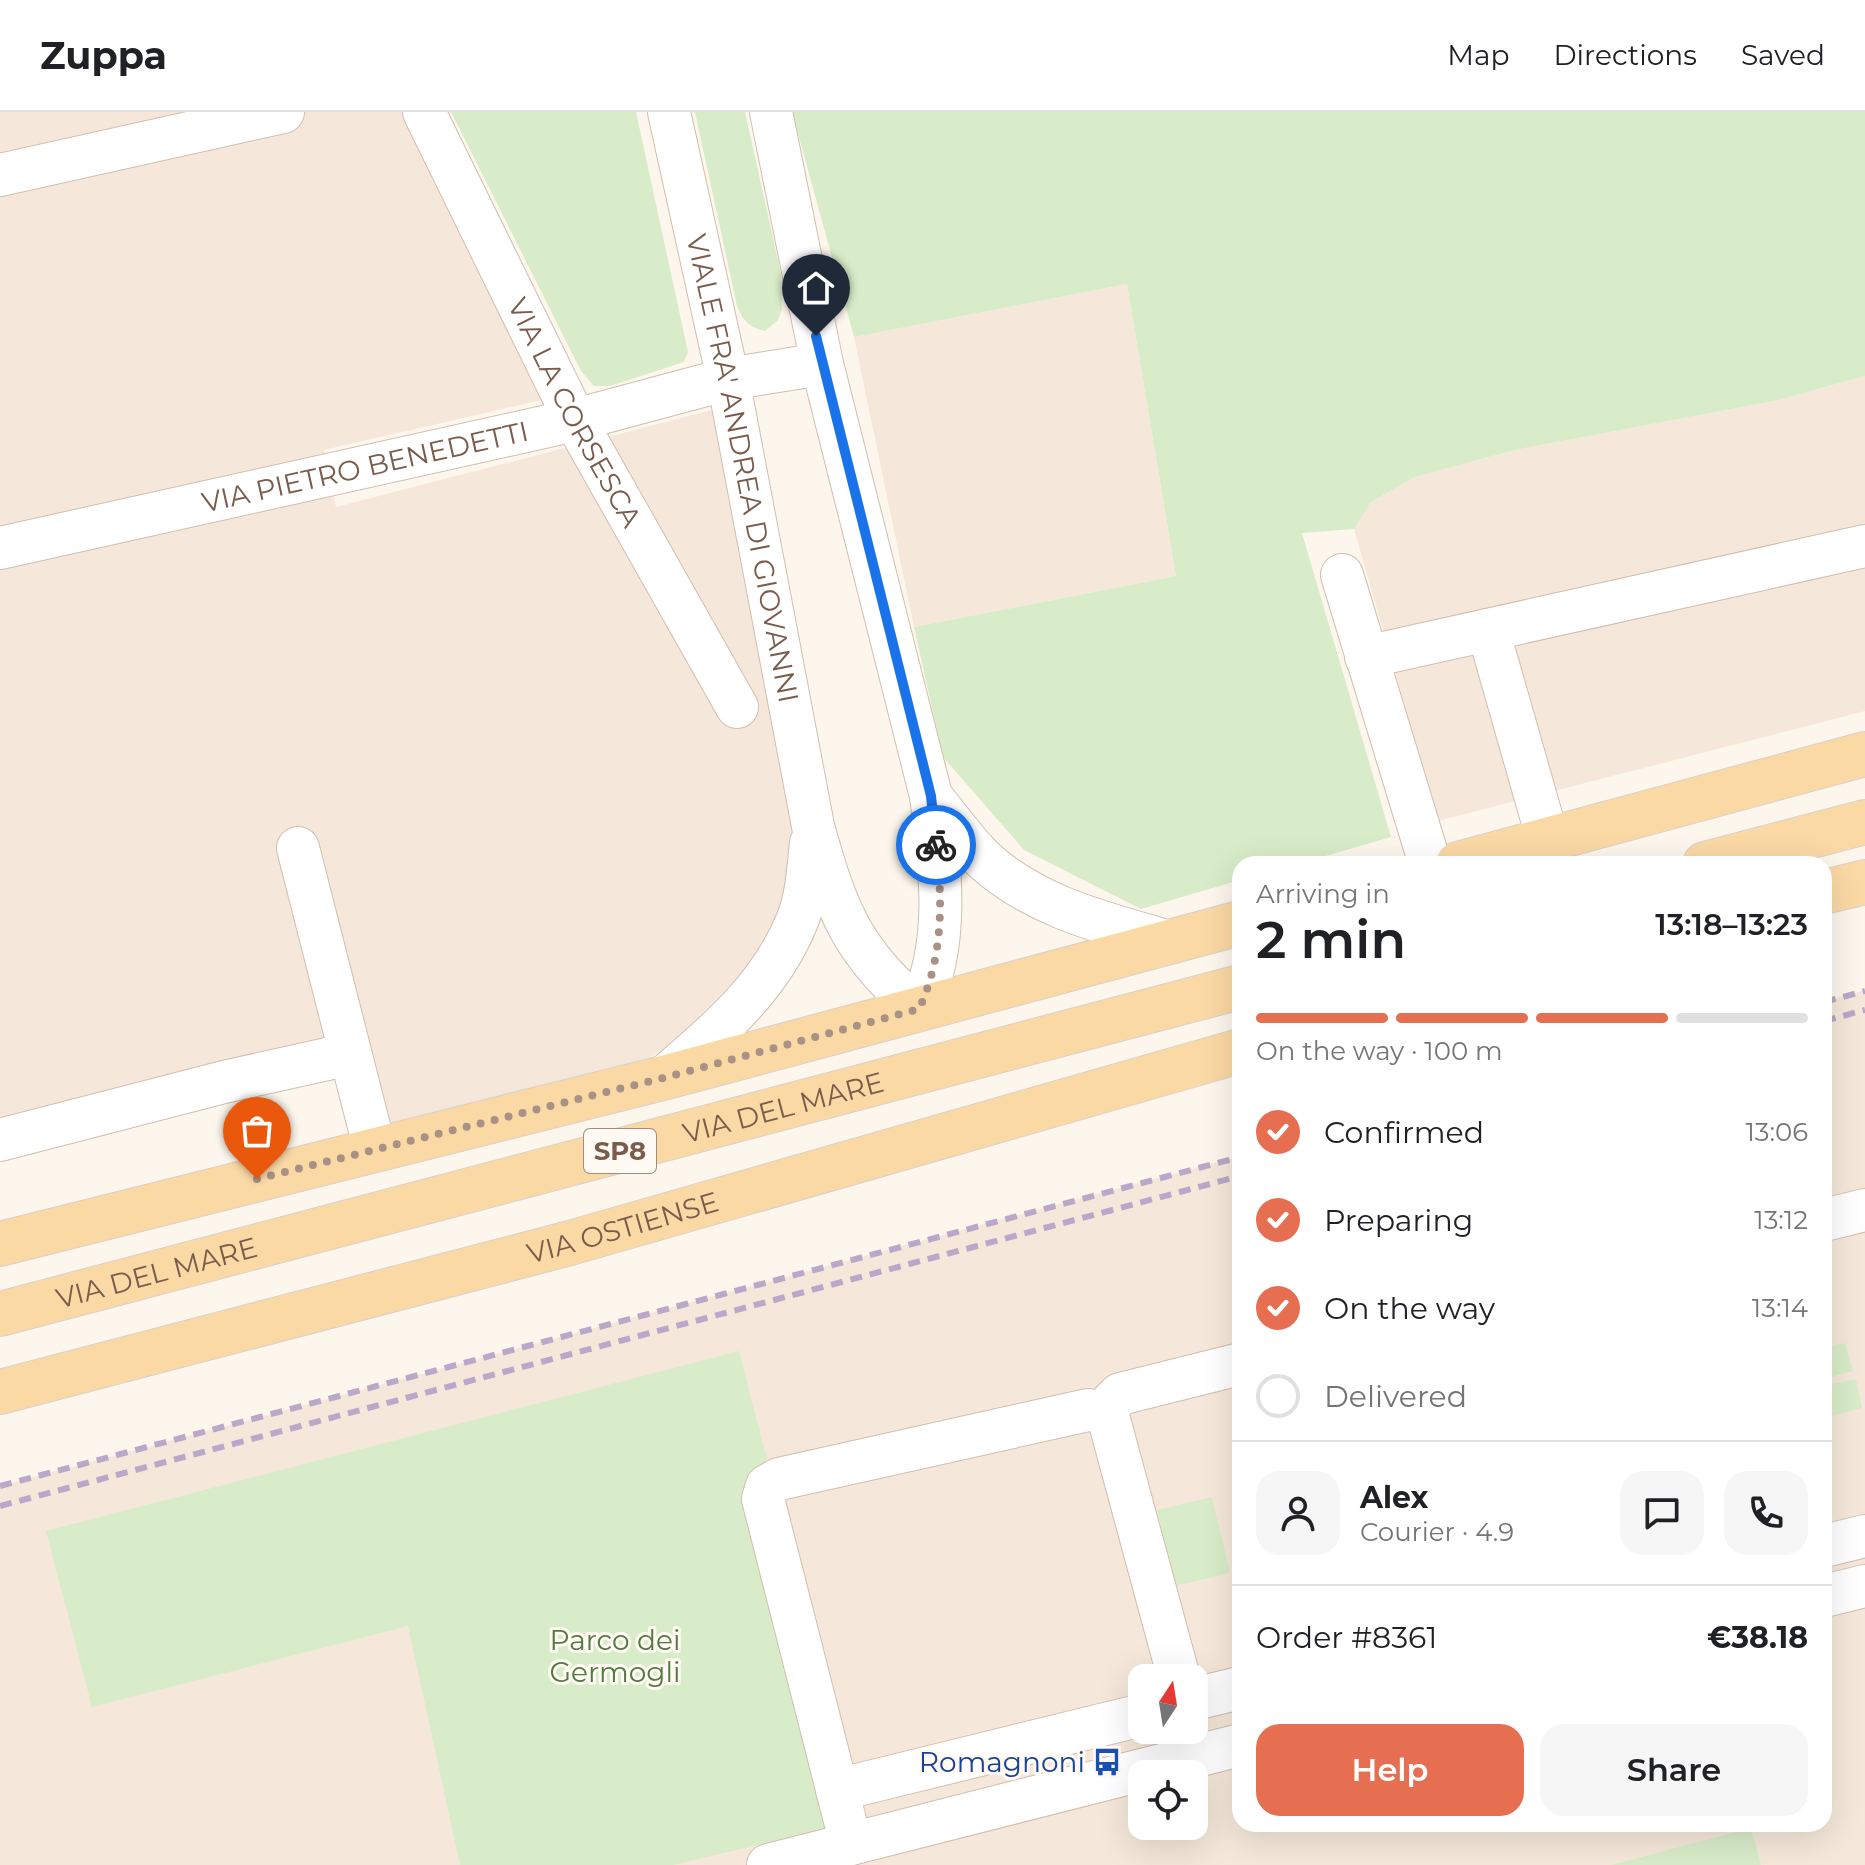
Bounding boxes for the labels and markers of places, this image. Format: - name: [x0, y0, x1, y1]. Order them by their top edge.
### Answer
- pin: [782, 254, 850, 336]
- pin: [223, 1097, 291, 1179]
- place label: Romagnoni: [919, 1745, 1085, 1779]
- bus stop icon: Romagnoni: [1092, 1747, 1122, 1777]

